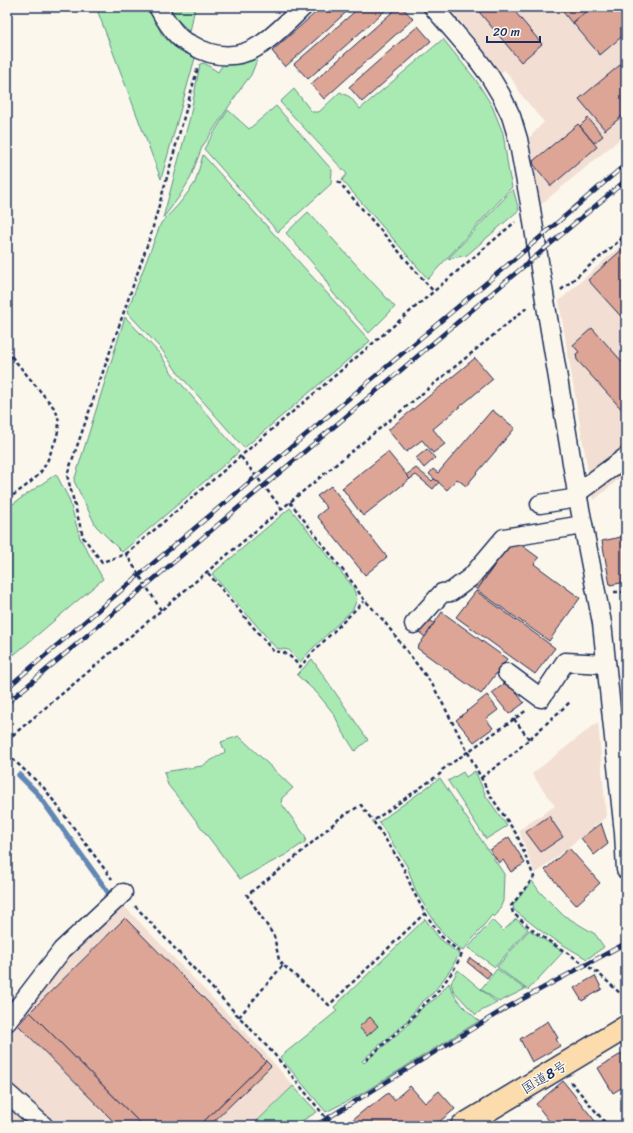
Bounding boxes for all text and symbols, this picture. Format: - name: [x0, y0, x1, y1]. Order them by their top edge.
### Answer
- scale bar: [487, 18, 540, 44]
- text: 20 m: [493, 21, 520, 43]
- street label: 国道8号: [516, 1054, 572, 1101]

